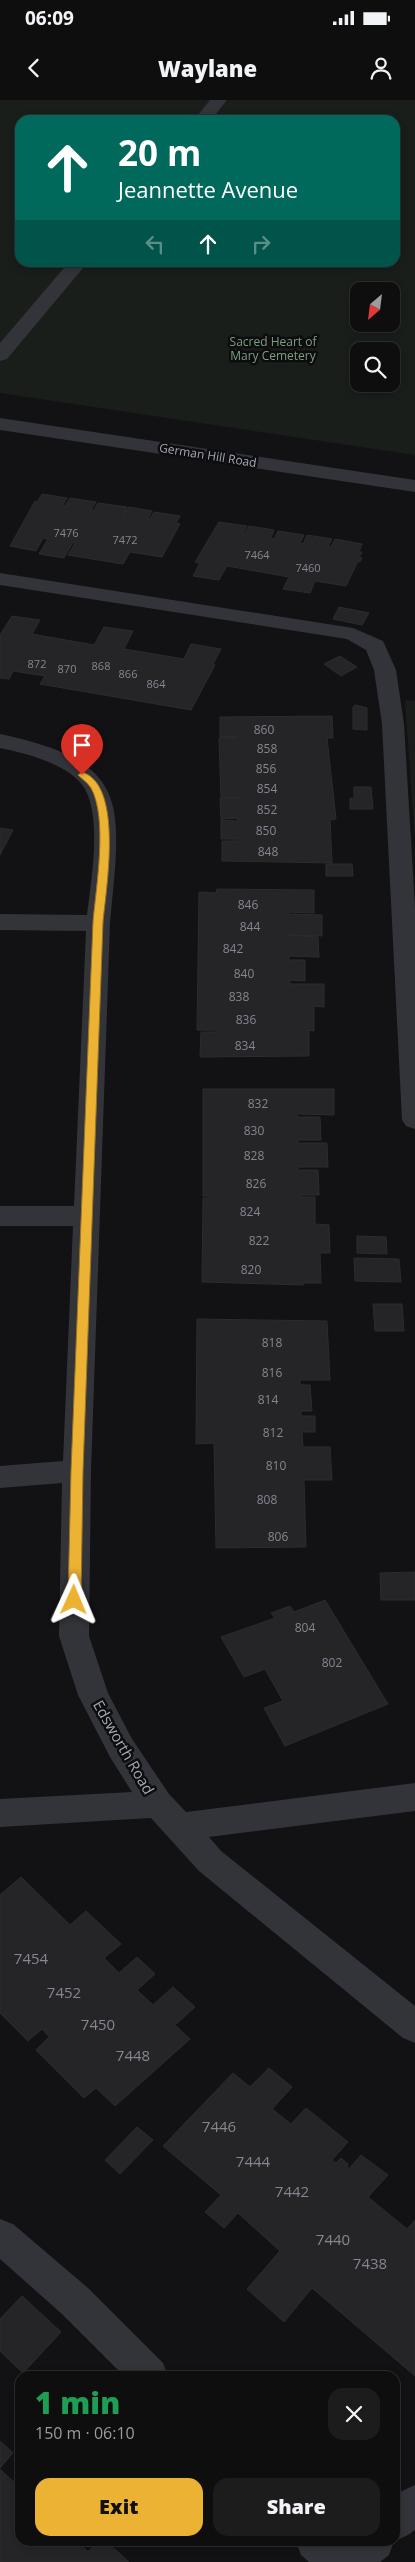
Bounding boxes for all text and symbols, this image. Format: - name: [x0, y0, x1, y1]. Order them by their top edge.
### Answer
- text: 06:09: [25, 5, 74, 31]
- text: Waylane: [158, 53, 257, 83]
- icon: back: [20, 54, 48, 82]
- icon: person: [367, 54, 395, 82]
- text: 20 m: [118, 129, 201, 176]
- icon: ahead: [35, 135, 100, 200]
- text: Jeannette Avenue: [118, 174, 298, 204]
- icon: left: [141, 230, 169, 258]
- icon: ahead: [194, 230, 222, 258]
- icon: right: [247, 230, 275, 258]
- north arrow: [350, 282, 400, 332]
- map controls: [350, 282, 400, 392]
- park label: Sacred Heart of Mary Cemetery: [230, 333, 317, 364]
- button: search: [350, 342, 400, 392]
- street label: German Hill Road: [158, 439, 258, 471]
- house number: 7476: [53, 525, 79, 540]
- house number: 7472: [112, 532, 138, 547]
- house number: 7464: [244, 547, 270, 562]
- house number: 7460: [295, 560, 321, 575]
- house number: 872: [28, 656, 46, 671]
- house number: 868: [92, 658, 110, 673]
- house number: 870: [58, 661, 76, 676]
- house number: 866: [119, 666, 137, 681]
- house number: 864: [147, 676, 166, 691]
- house number: 860: [254, 721, 274, 738]
- pin: [61, 724, 103, 775]
- icon: arrive: [68, 731, 96, 759]
- house number: 858: [257, 740, 277, 757]
- house number: 856: [256, 760, 276, 777]
- house number: 854: [257, 780, 277, 797]
- house number: 852: [257, 801, 277, 818]
- house number: 850: [256, 822, 276, 839]
- house number: 848: [258, 843, 278, 860]
- house number: 846: [238, 896, 258, 913]
- house number: 844: [240, 918, 260, 935]
- house number: 842: [223, 940, 243, 957]
- house number: 840: [234, 965, 254, 982]
- house number: 838: [229, 988, 249, 1005]
- house number: 836: [236, 1011, 256, 1028]
- house number: 834: [235, 1037, 255, 1054]
- house number: 832: [248, 1095, 268, 1112]
- house number: 830: [244, 1122, 264, 1139]
- house number: 828: [244, 1147, 264, 1164]
- house number: 826: [246, 1175, 266, 1192]
- house number: 824: [240, 1203, 260, 1220]
- house number: 822: [249, 1232, 269, 1249]
- house number: 820: [241, 1261, 261, 1278]
- house number: 818: [262, 1334, 282, 1351]
- house number: 816: [262, 1364, 282, 1381]
- house number: 814: [258, 1391, 278, 1408]
- house number: 812: [263, 1424, 283, 1441]
- house number: 810: [266, 1457, 286, 1474]
- house number: 808: [257, 1491, 277, 1508]
- house number: 806: [268, 1528, 288, 1545]
- position arrow: [47, 1573, 99, 1625]
- house number: 804: [295, 1619, 315, 1636]
- house number: 802: [322, 1654, 342, 1671]
- street label: Edsworth Road: [89, 1696, 159, 1798]
- house number: 7454: [14, 1948, 49, 1968]
- house number: 7452: [47, 1982, 81, 2002]
- house number: 7450: [81, 2014, 115, 2034]
- house number: 7448: [116, 2045, 150, 2065]
- house number: 7446: [202, 2116, 236, 2136]
- house number: 7444: [236, 2151, 271, 2171]
- house number: 7442: [275, 2181, 309, 2201]
- house number: 7440: [316, 2229, 350, 2249]
- house number: 7438: [353, 2253, 387, 2273]
- text: 1 min: [35, 2382, 120, 2423]
- button: close: [328, 2388, 380, 2440]
- text: 150 m · 06:10: [35, 2422, 135, 2444]
- button: Exit: [35, 2478, 203, 2536]
- button: Share: [213, 2478, 380, 2536]

